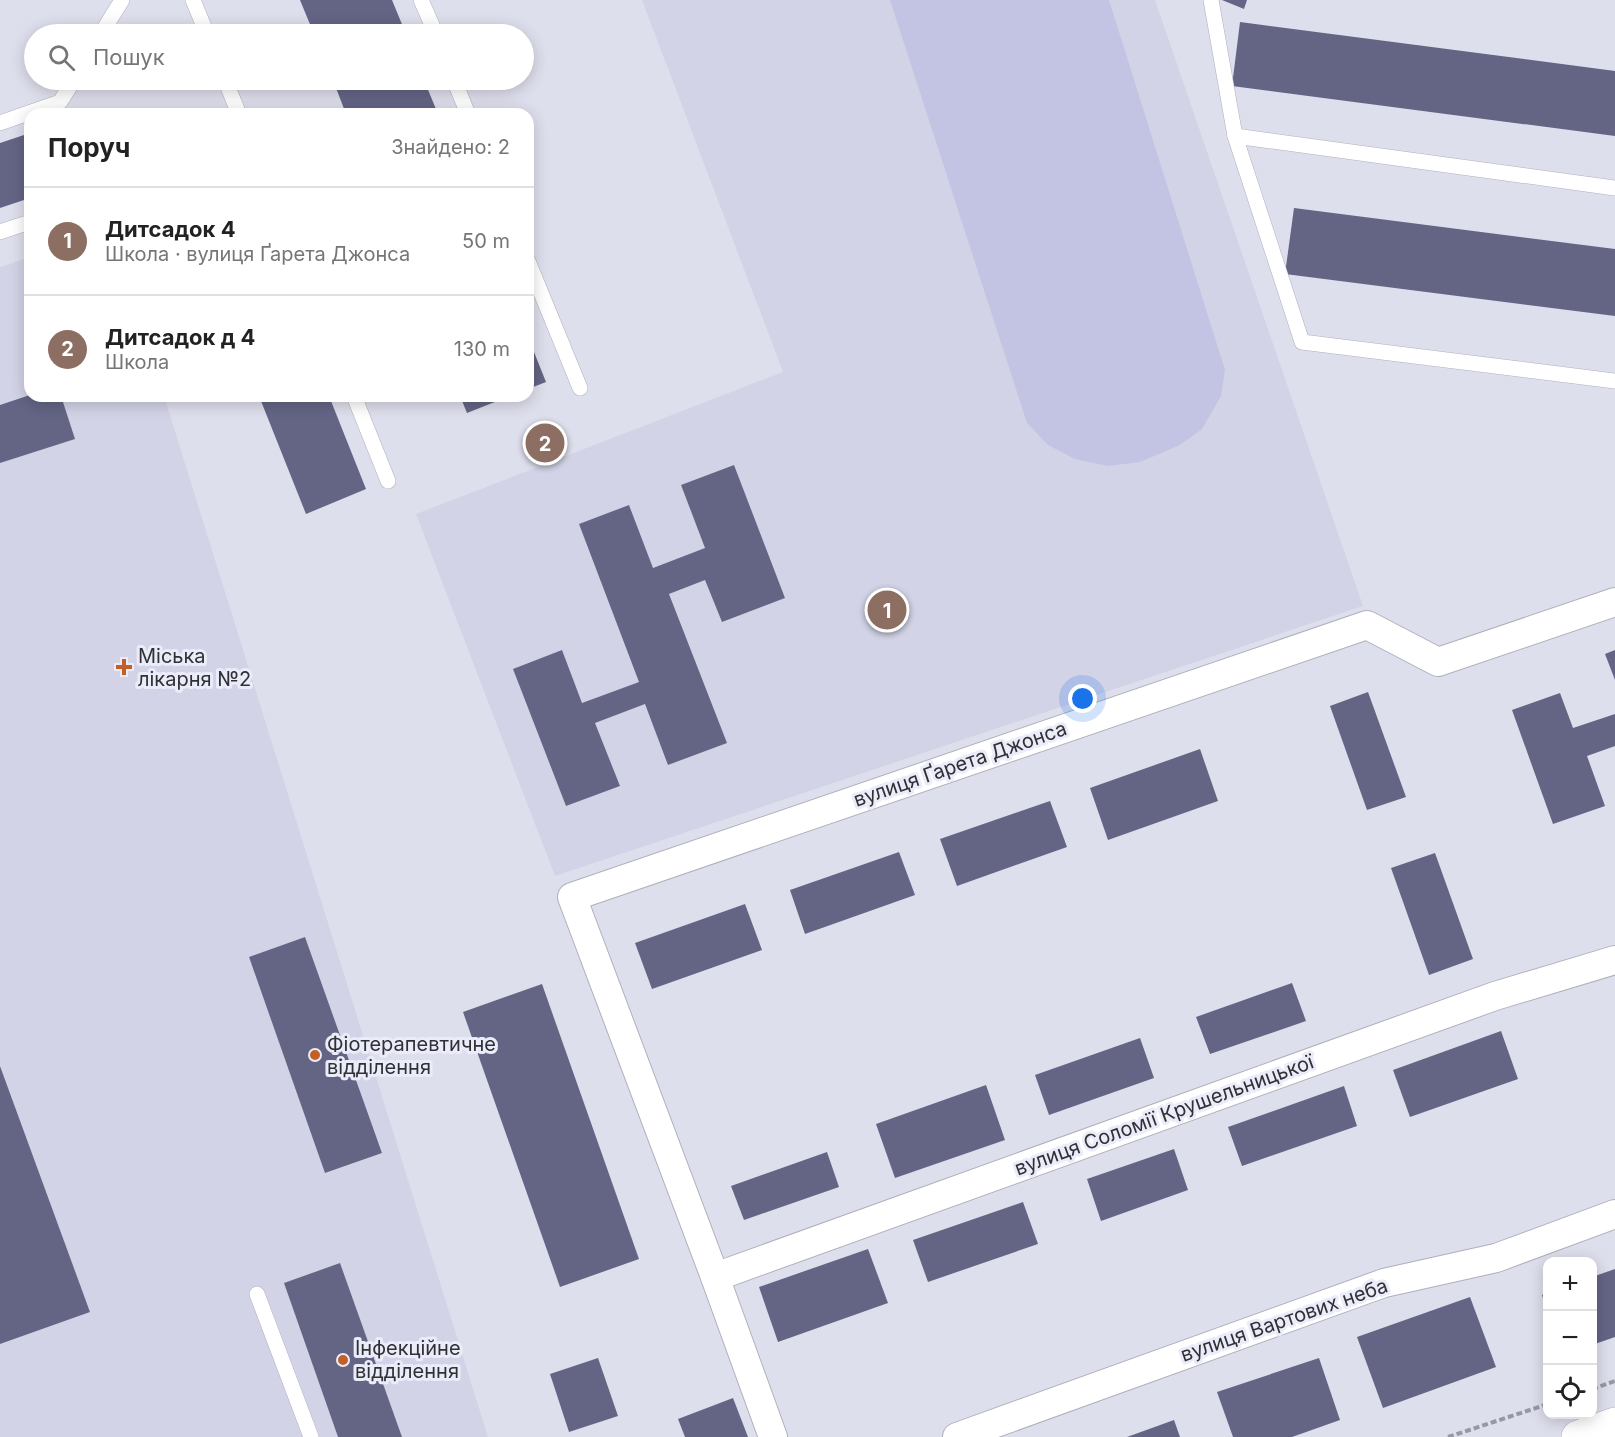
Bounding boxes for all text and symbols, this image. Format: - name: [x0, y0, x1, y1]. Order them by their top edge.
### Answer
- search box: [24, 24, 534, 90]
- icon: search: [45, 41, 78, 74]
- text: Пошук: [93, 44, 165, 70]
- text: Поруч: [48, 132, 130, 163]
- text: Знайдено: 2: [391, 135, 510, 159]
- text: Дитсадок 4: [105, 216, 236, 242]
- text: 1: [63, 229, 72, 253]
- text: 50 m: [462, 229, 510, 253]
- text: Школа · вулиця Ґарета Джонса: [105, 242, 410, 266]
- text: Дитсадок д 4: [105, 324, 255, 350]
- text: 2: [61, 337, 74, 361]
- text: 130 m: [454, 337, 510, 361]
- text: Школа: [105, 350, 169, 374]
- pin: 2: [526, 420, 564, 466]
- pin: 1: [868, 588, 906, 632]
- place label: Міська лікарня №2: [138, 644, 251, 691]
- marker: Міська лікарня №2: [115, 658, 133, 676]
- your location: [1068, 684, 1097, 713]
- street label: вулиця Ґарета Джонса: [850, 716, 1070, 812]
- place label: Фіотерапевтичне відділення: [327, 1032, 496, 1079]
- marker: Фіотерапевтичне відділення: [308, 1048, 322, 1062]
- street label: вулиця Соломії Крушельницької: [1011, 1049, 1318, 1180]
- map controls: [1543, 1257, 1597, 1419]
- button: +: [1543, 1257, 1597, 1311]
- street label: вулиця Вартових неба: [1177, 1273, 1391, 1367]
- button: −: [1543, 1311, 1597, 1365]
- place label: Інфекційне відділення: [355, 1336, 461, 1383]
- marker: Інфекційне відділення: [336, 1353, 350, 1367]
- button: locate: [1543, 1365, 1597, 1419]

